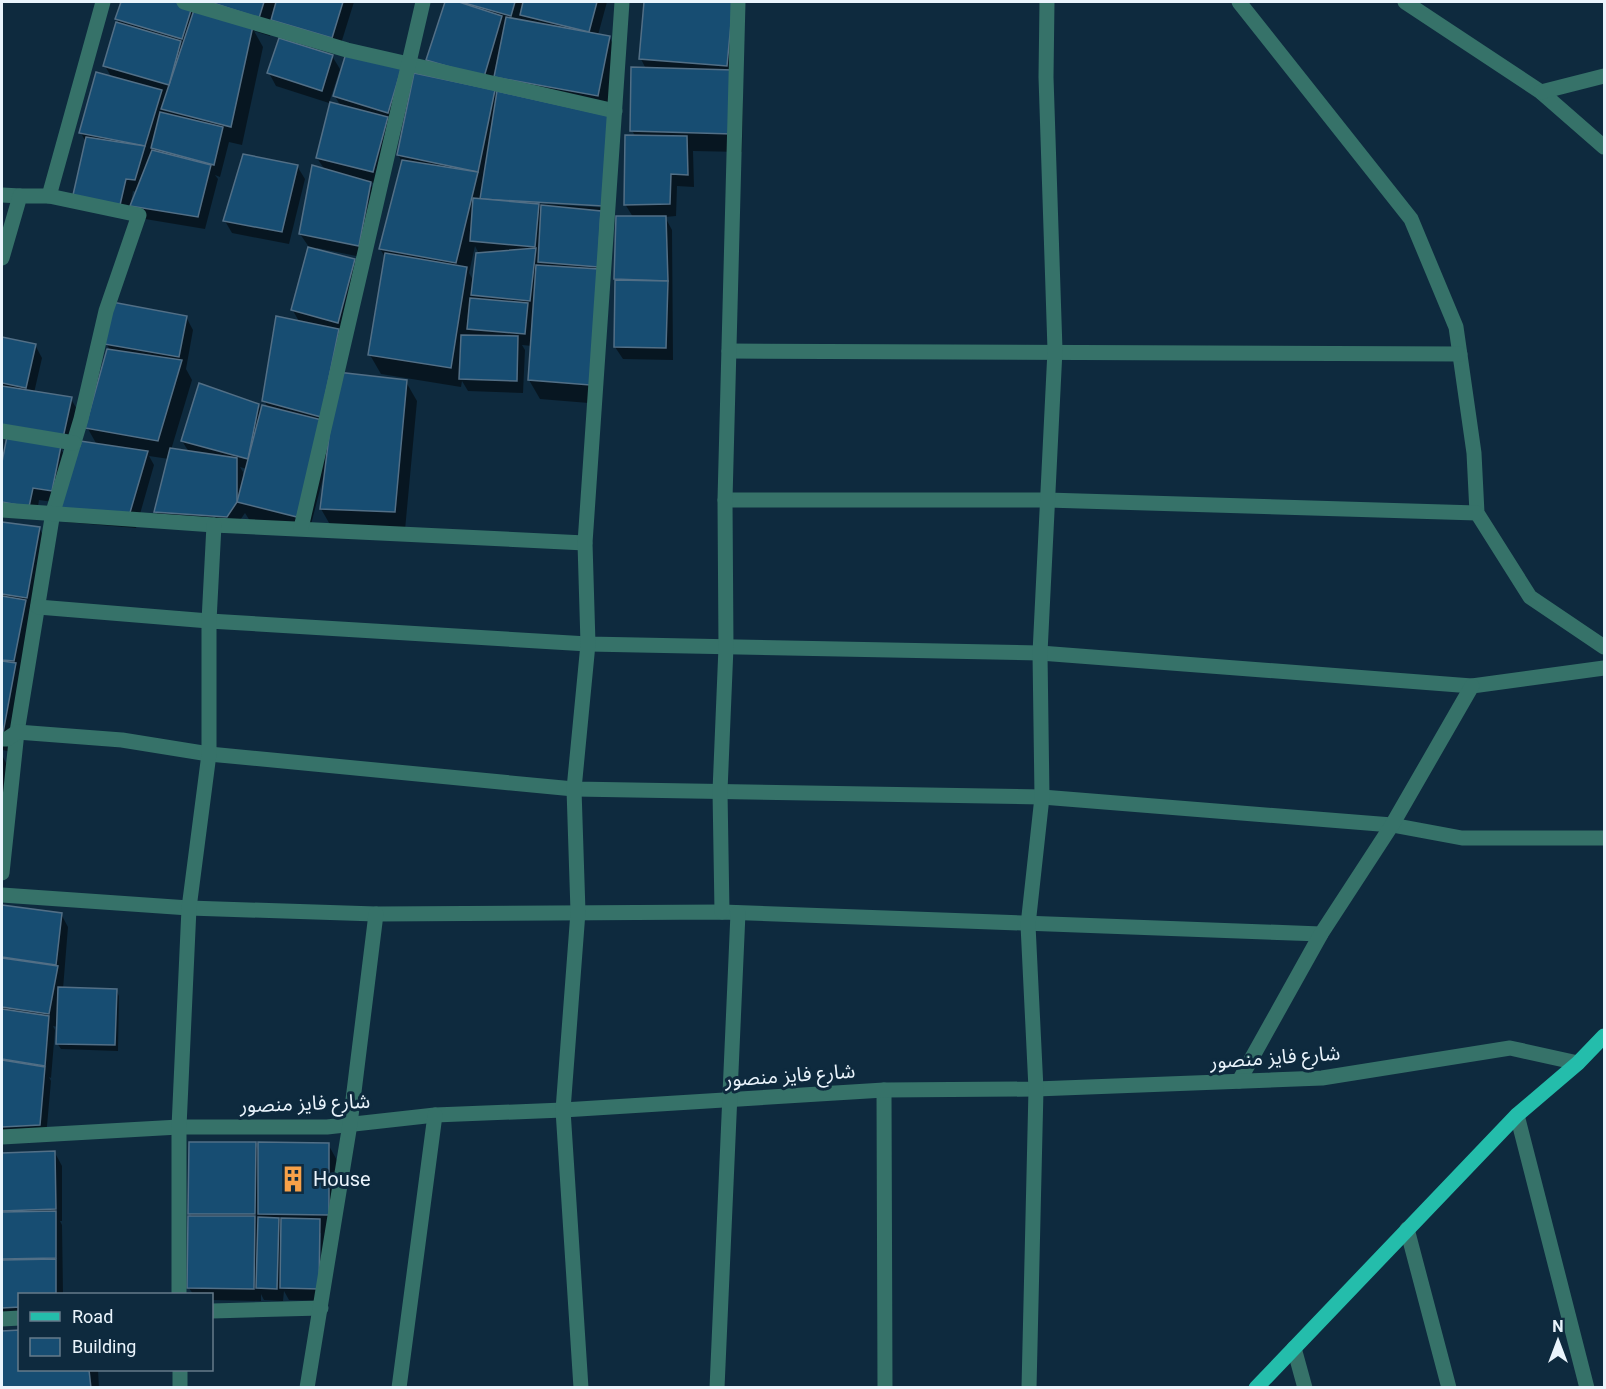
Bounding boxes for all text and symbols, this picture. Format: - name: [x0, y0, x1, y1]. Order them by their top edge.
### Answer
- street label: شارع فايز منصور: [1208, 1040, 1341, 1077]
- street label: شارع فايز منصور: [723, 1058, 856, 1095]
- street label: شارع فايز منصور: [238, 1089, 371, 1120]
- building icon: House: [278, 1164, 308, 1194]
- place label: House: [313, 1167, 371, 1191]
- legend: [18, 1293, 213, 1371]
- text: Road: [72, 1306, 113, 1327]
- north arrow: [1528, 1311, 1588, 1371]
- text: N: [1552, 1317, 1564, 1336]
- text: Building: [72, 1336, 136, 1357]

